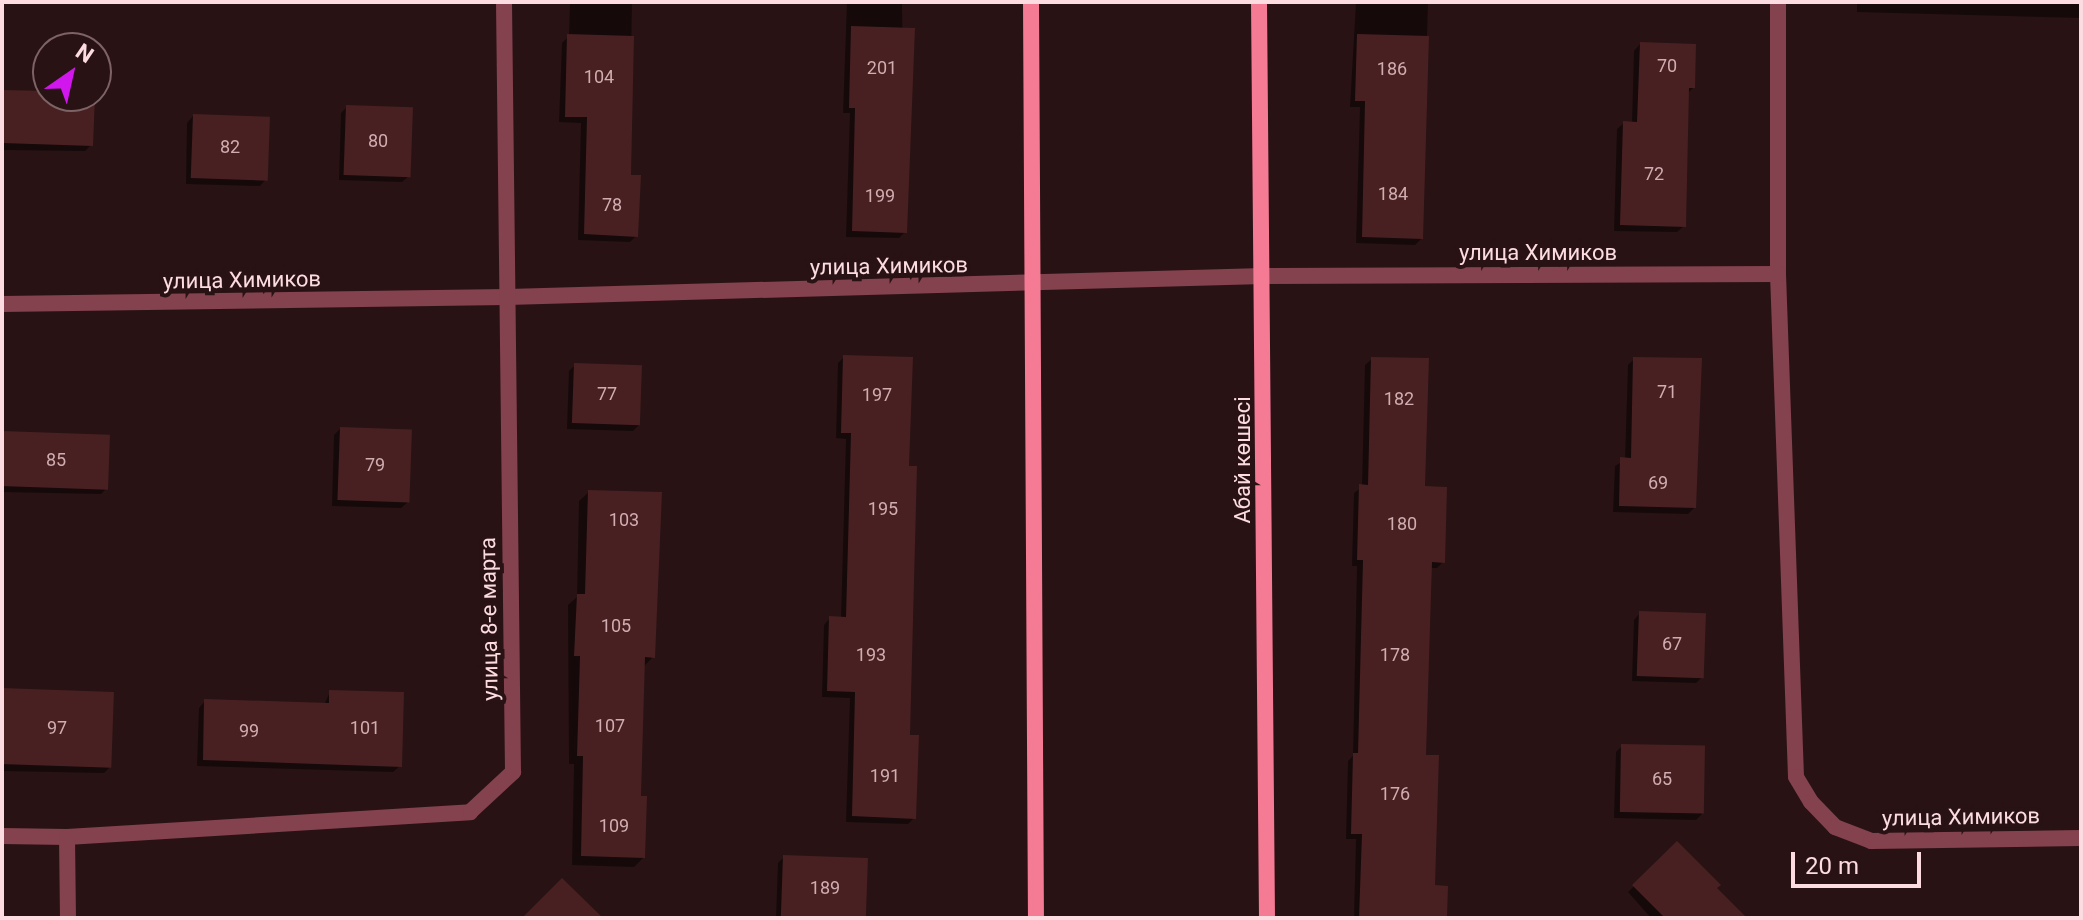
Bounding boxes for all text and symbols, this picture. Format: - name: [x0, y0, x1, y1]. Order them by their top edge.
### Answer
- north arrow: [32, 32, 112, 112]
- text: N: [71, 39, 98, 68]
- house number: 70: [1657, 55, 1677, 77]
- house number: 201: [867, 57, 897, 79]
- house number: 186: [1377, 58, 1407, 80]
- house number: 104: [584, 66, 614, 88]
- house number: 80: [368, 130, 388, 152]
- house number: 82: [220, 136, 240, 158]
- house number: 72: [1644, 163, 1664, 185]
- house number: 184: [1378, 183, 1408, 205]
- house number: 199: [865, 185, 895, 207]
- house number: 78: [602, 194, 622, 216]
- street label: улица Химиков: [1459, 240, 1617, 266]
- street label: улица Химиков: [810, 251, 968, 281]
- street label: улица Химиков: [163, 265, 321, 295]
- house number: 71: [1657, 381, 1677, 403]
- house number: 77: [597, 383, 617, 405]
- house number: 197: [862, 384, 892, 406]
- house number: 182: [1384, 388, 1414, 410]
- street label: Абай көшесі: [1230, 396, 1256, 524]
- house number: 85: [46, 449, 66, 471]
- house number: 79: [365, 454, 385, 476]
- house number: 69: [1648, 472, 1668, 494]
- house number: 195: [868, 498, 898, 520]
- house number: 103: [609, 509, 639, 531]
- house number: 180: [1387, 513, 1417, 535]
- street label: улица 8-е марта: [474, 537, 504, 701]
- house number: 105: [601, 615, 631, 637]
- house number: 67: [1662, 633, 1682, 655]
- house number: 193: [856, 644, 886, 666]
- house number: 178: [1380, 644, 1410, 666]
- house number: 107: [595, 715, 625, 737]
- house number: 97: [47, 717, 67, 739]
- house number: 101: [350, 717, 380, 739]
- house number: 99: [239, 720, 259, 742]
- house number: 191: [870, 765, 900, 787]
- house number: 65: [1652, 768, 1672, 790]
- house number: 176: [1380, 783, 1410, 805]
- street label: улица Химиков: [1882, 802, 2040, 832]
- house number: 109: [599, 815, 629, 837]
- scale bar: [1795, 836, 1925, 886]
- text: 20 m: [1805, 852, 1859, 880]
- house number: 189: [810, 877, 840, 899]

